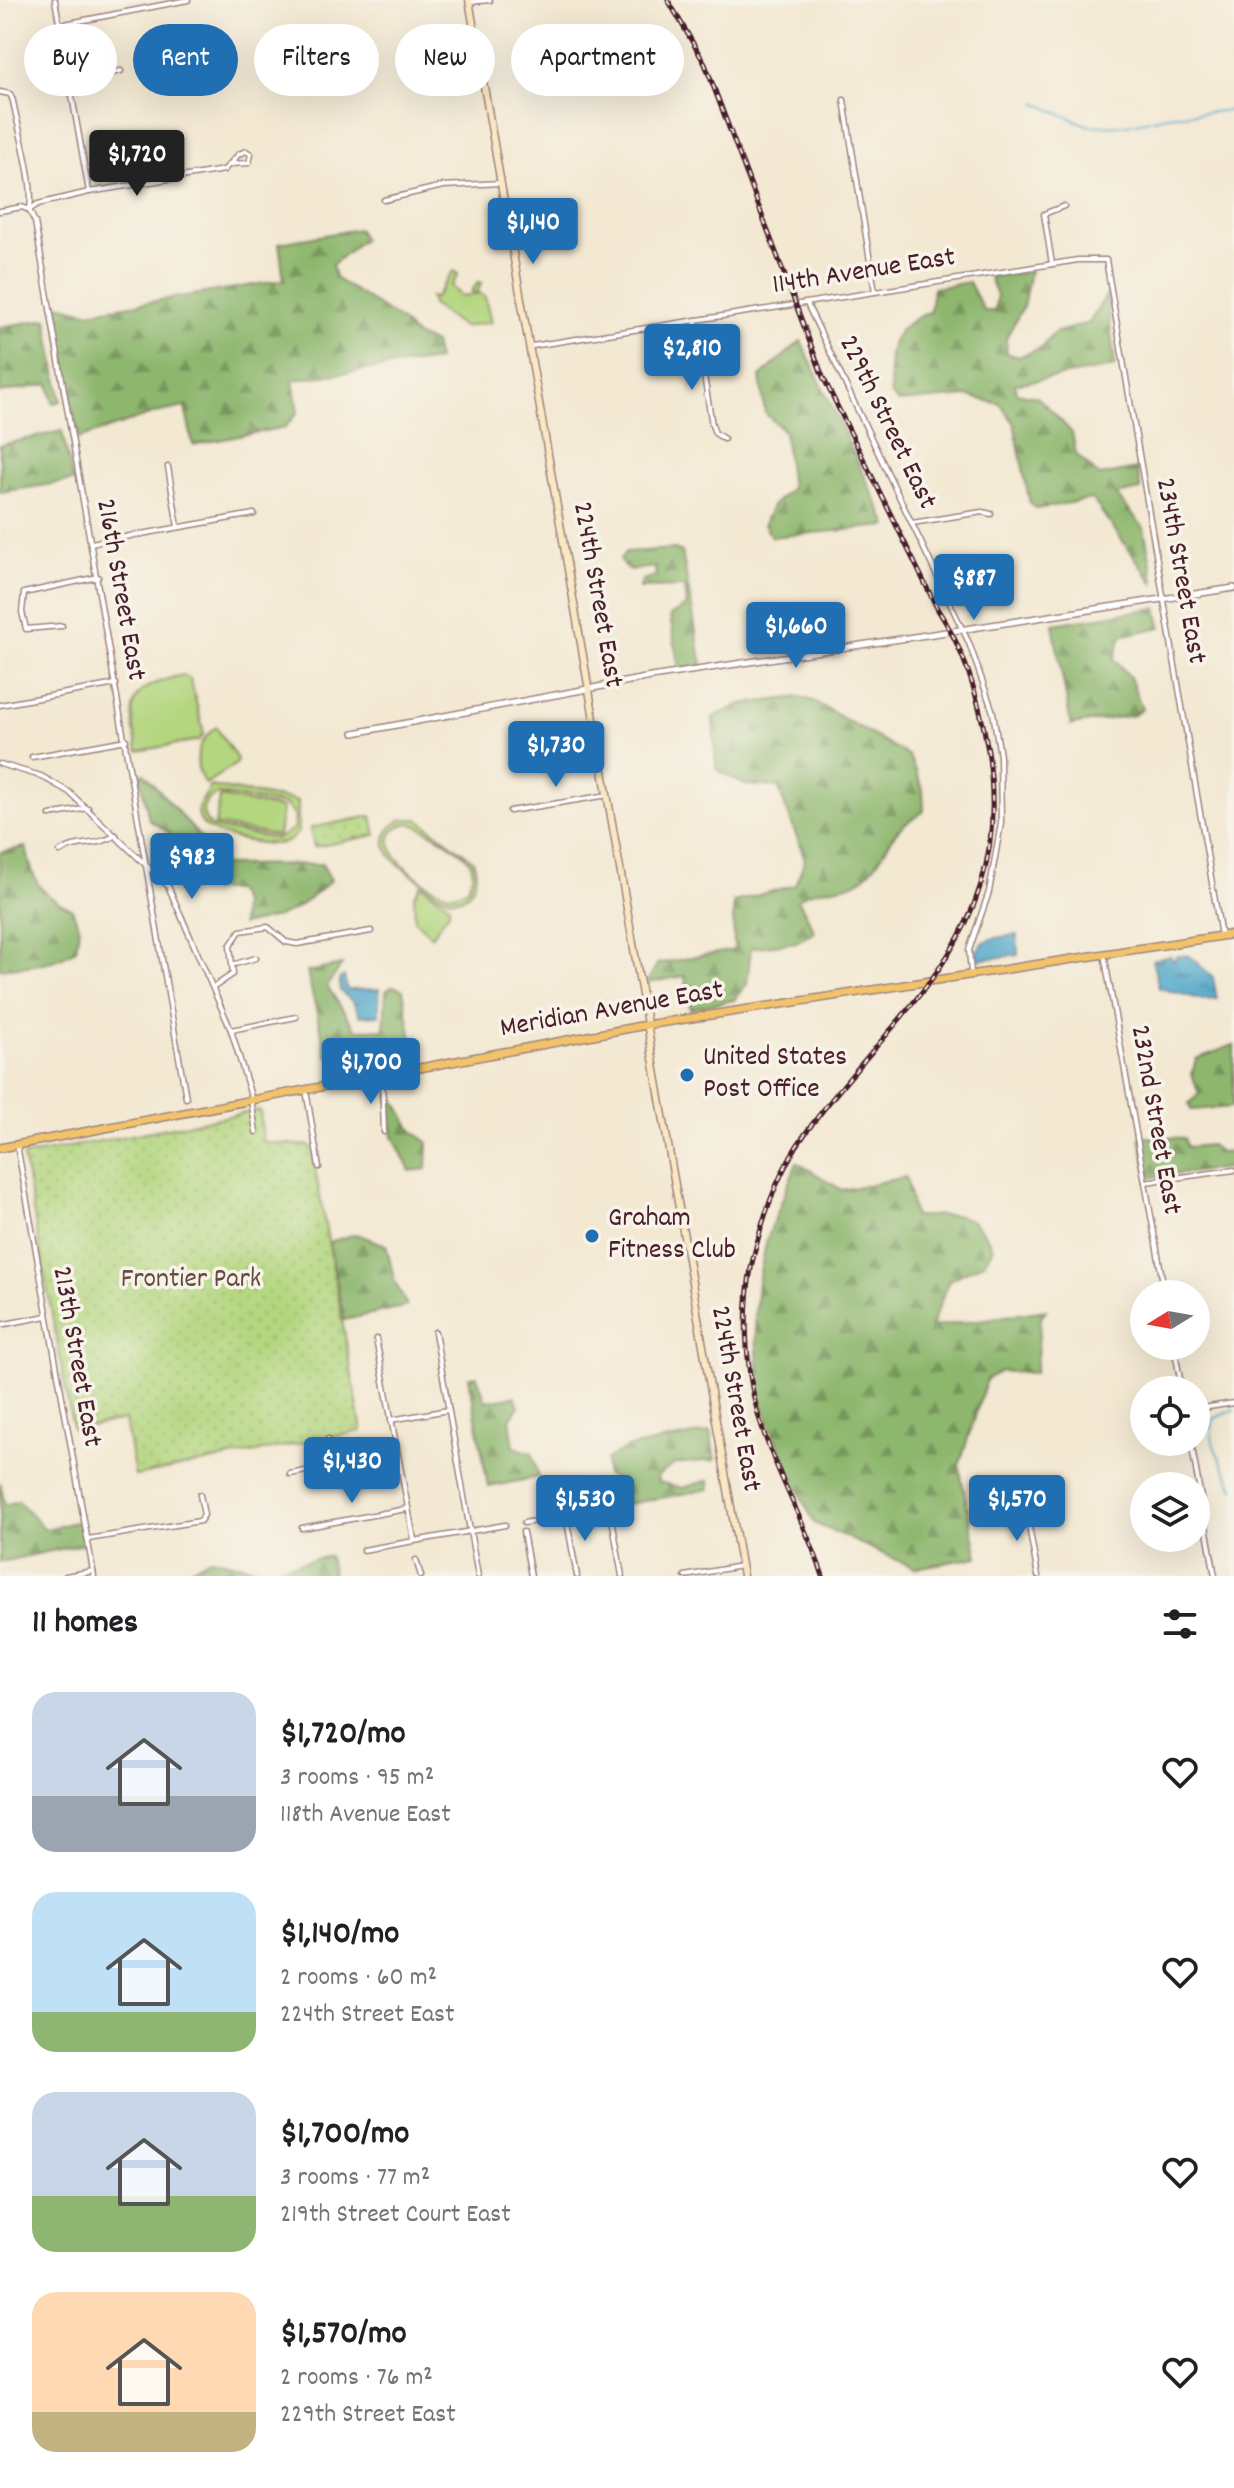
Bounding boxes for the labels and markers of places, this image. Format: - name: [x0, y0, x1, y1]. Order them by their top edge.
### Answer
- pin: $1,720: [72, 130, 202, 198]
- pin: $1,140: [468, 198, 598, 266]
- pin: $2,810: [627, 324, 757, 392]
- pin: $887: [927, 554, 1021, 622]
- pin: $1,660: [731, 602, 861, 670]
- pin: $1,730: [491, 721, 621, 789]
- pin: $983: [145, 833, 239, 901]
- pin: $1,700: [306, 1038, 436, 1106]
- place label: United States Post Office: [703, 1039, 847, 1111]
- marker: United States Post Office: [678, 1066, 696, 1084]
- place label: Graham Fitness Club: [608, 1200, 736, 1272]
- marker: Graham Fitness Club: [583, 1227, 601, 1245]
- pin: $1,430: [287, 1437, 417, 1505]
- pin: $1,530: [520, 1475, 650, 1543]
- pin: $1,570: [952, 1475, 1082, 1543]

